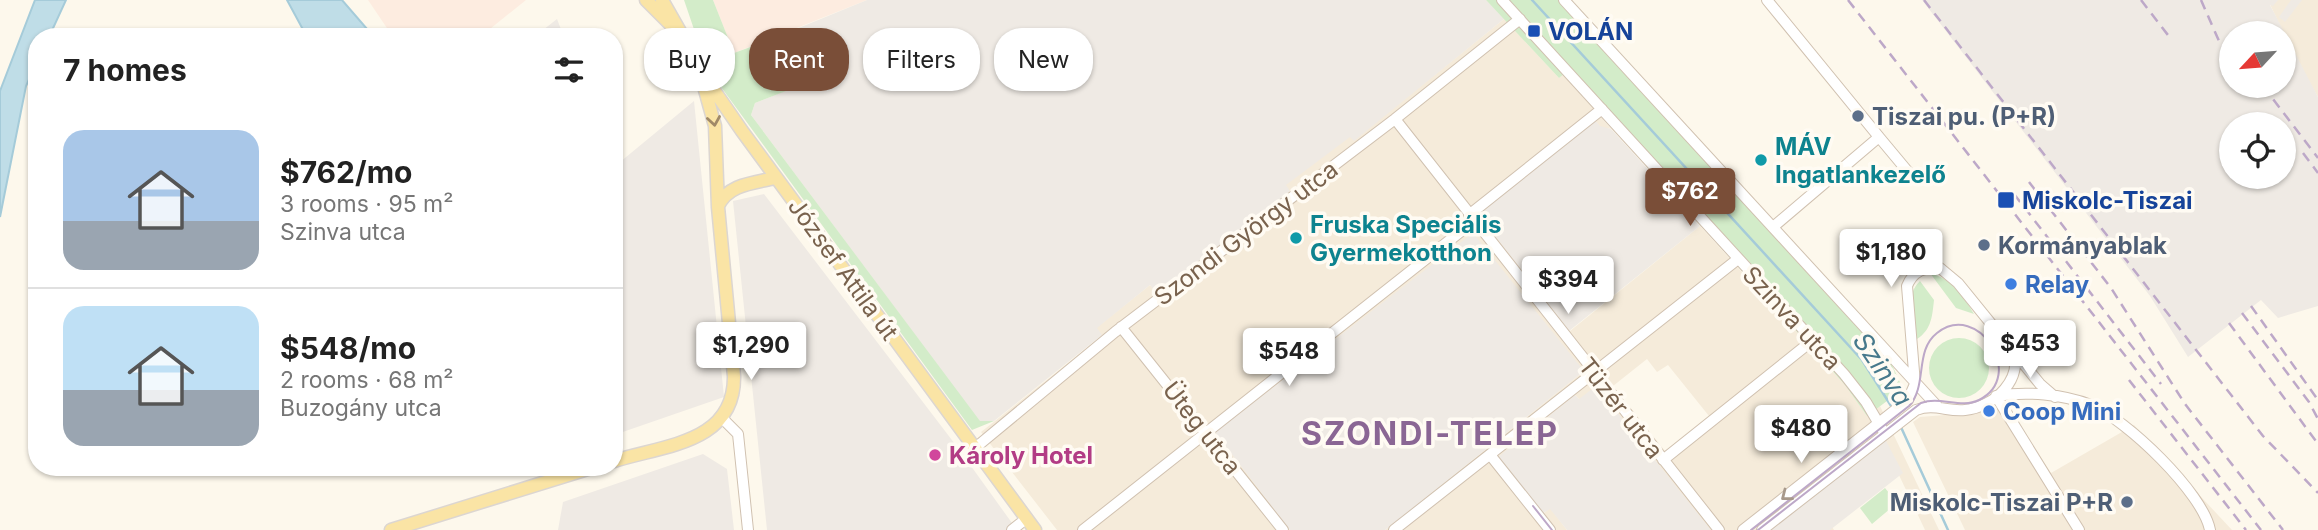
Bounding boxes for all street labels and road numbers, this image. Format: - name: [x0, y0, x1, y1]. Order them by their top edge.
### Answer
- street label: Szondi György utca: [1149, 155, 1343, 311]
- street label: József Attila út: [782, 192, 904, 346]
- street label: Szinva utca: [1737, 260, 1847, 376]
- street label: Tüzér utca: [1573, 352, 1669, 464]
- street label: Üteg utca: [1157, 376, 1247, 480]

